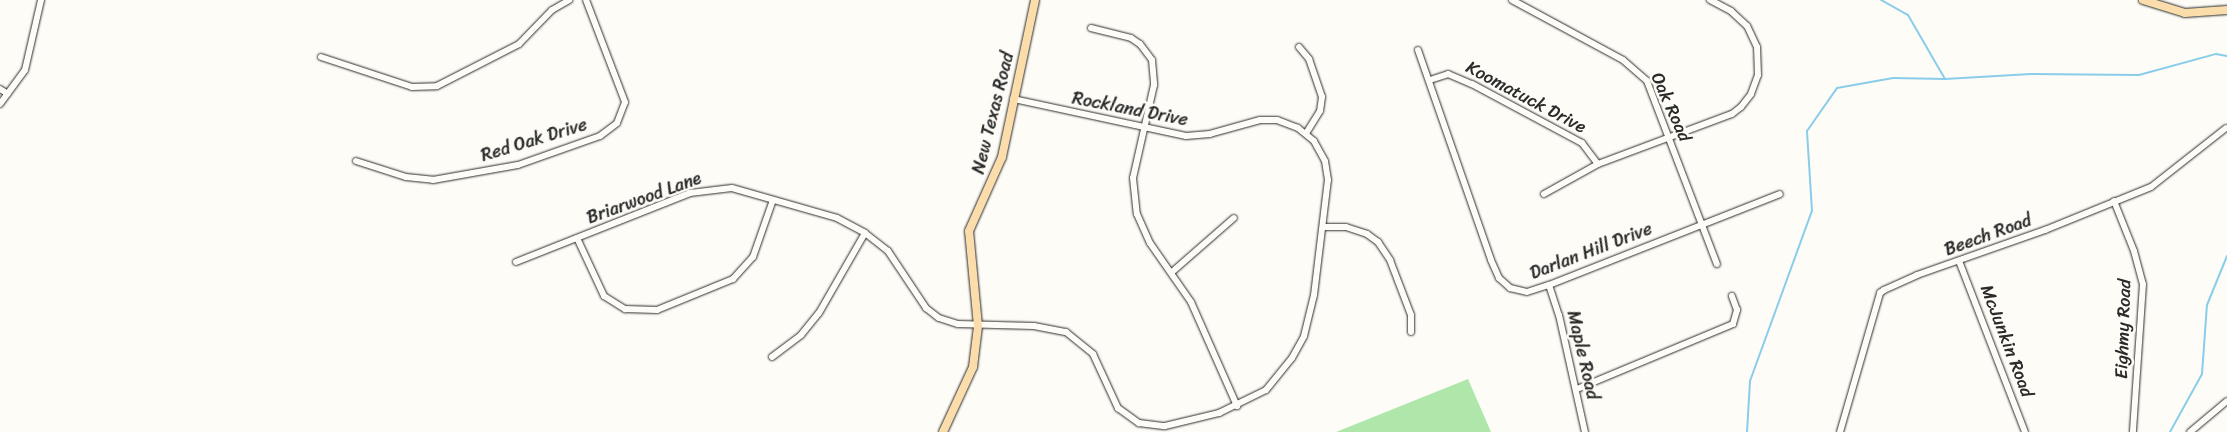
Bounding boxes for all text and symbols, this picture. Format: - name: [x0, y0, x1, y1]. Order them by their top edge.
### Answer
- street label: New Texas Road: [967, 49, 1019, 177]
- street label: Koomatuck Drive: [1462, 56, 1590, 138]
- street label: Oak Road: [1646, 69, 1696, 145]
- street label: Rockland Drive: [1070, 87, 1190, 131]
- street label: Red Oak Drive: [478, 114, 590, 166]
- street label: Briarwood Lane: [583, 167, 705, 229]
- street label: Beech Road: [1941, 209, 2035, 261]
- street label: Darlan Hill Drive: [1527, 218, 1655, 284]
- street label: Eighmy Road: [2110, 279, 2136, 379]
- street label: McJunkin Road: [1976, 282, 2038, 400]
- street label: Maple Road: [1562, 308, 1604, 402]

